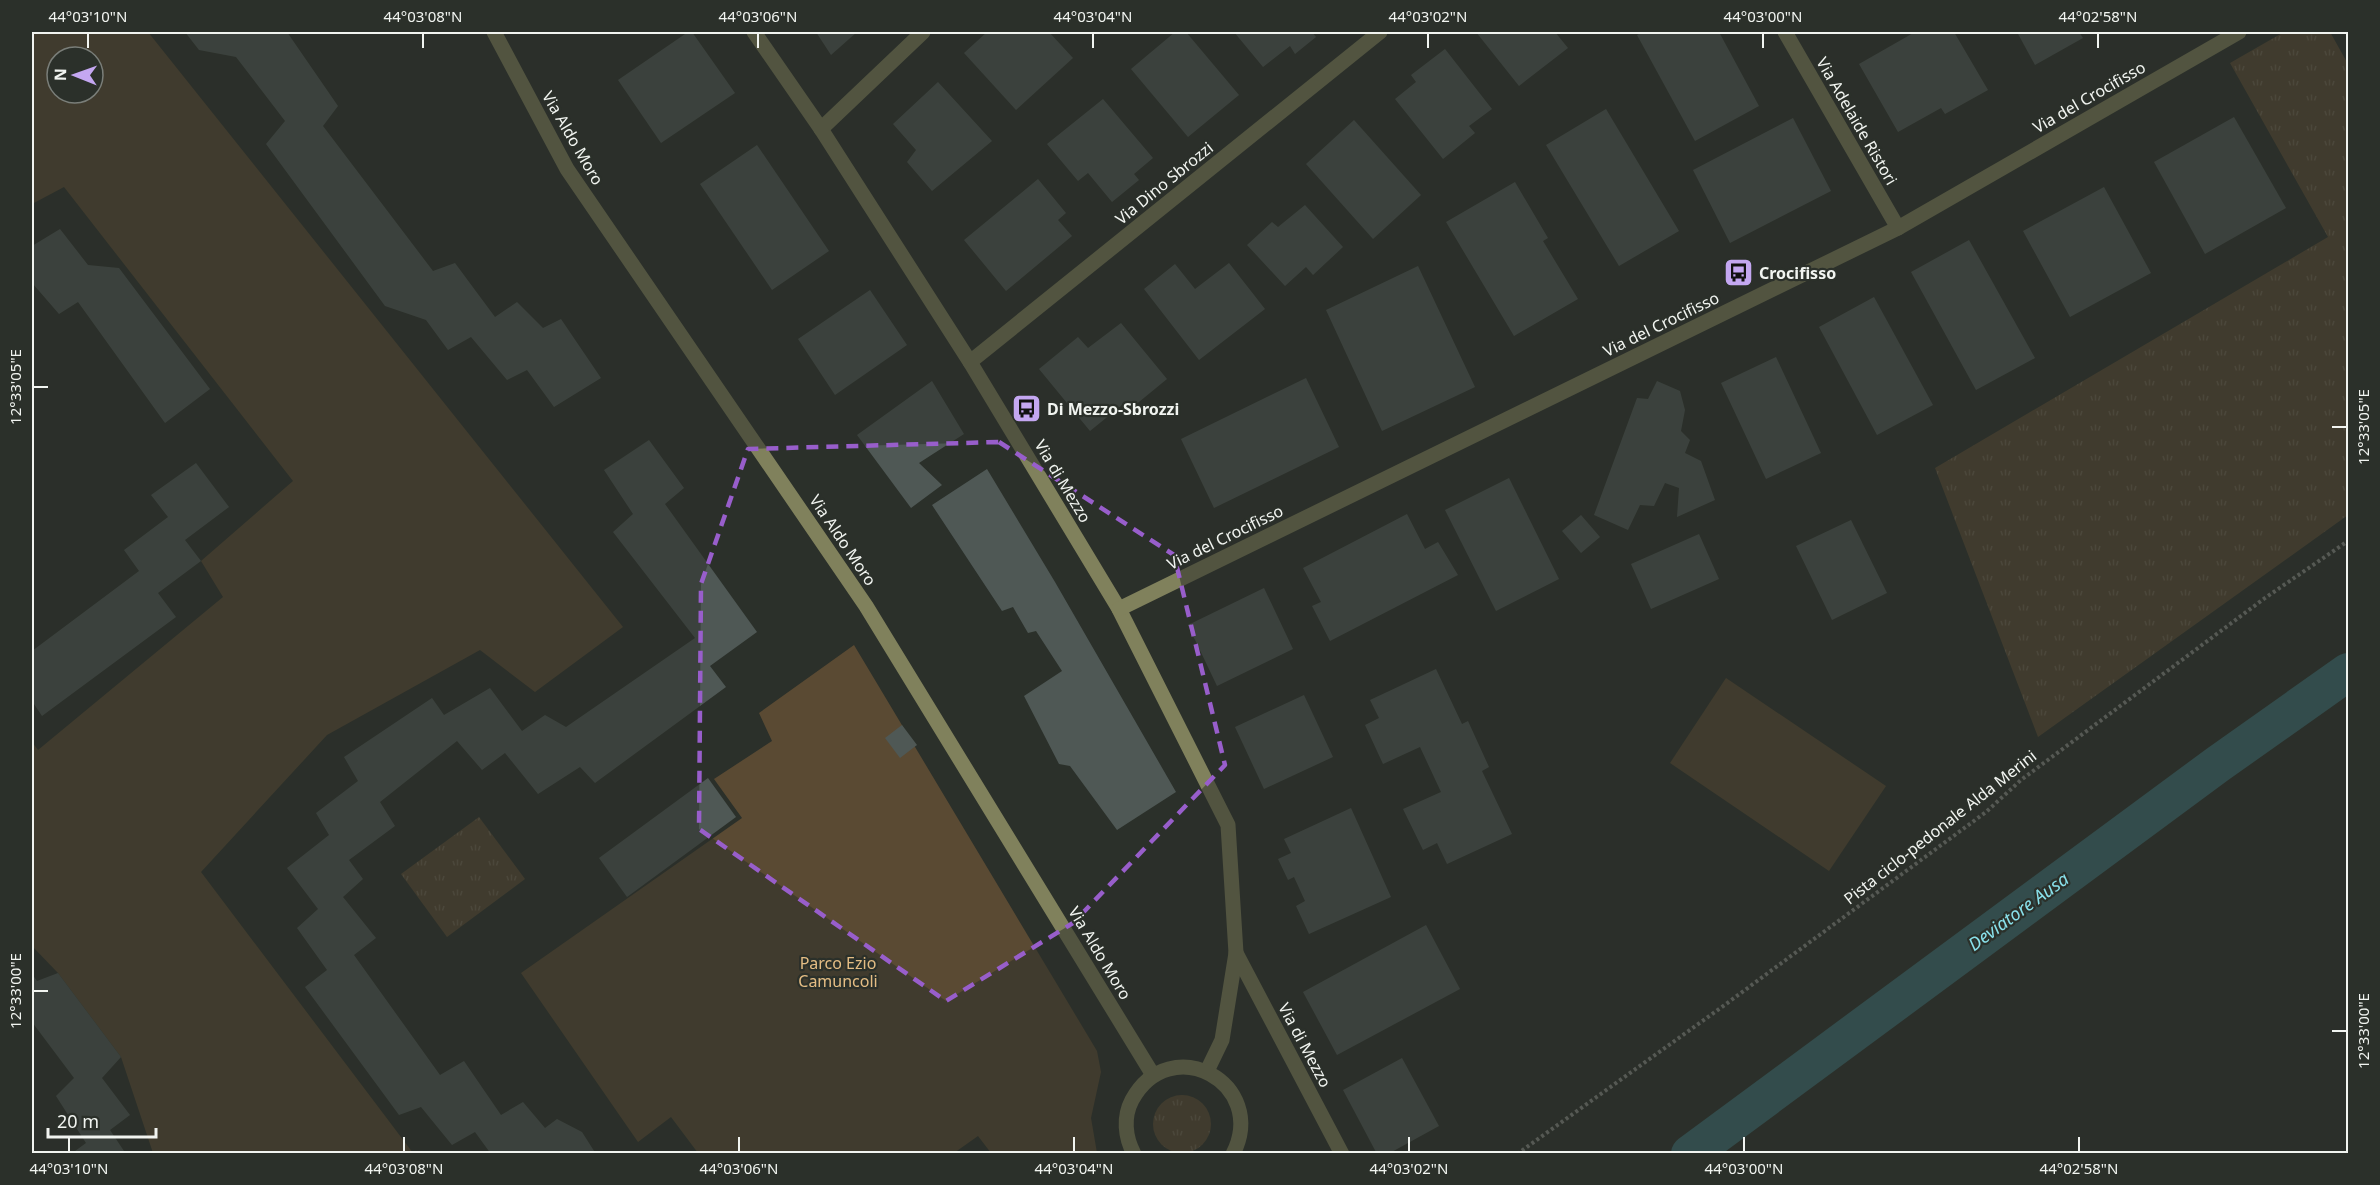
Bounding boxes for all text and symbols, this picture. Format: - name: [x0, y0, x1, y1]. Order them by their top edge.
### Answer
- text: 44°03'10"N: [49, 6, 127, 26]
- text: 44°03'08"N: [384, 6, 462, 26]
- text: 44°03'06"N: [719, 6, 797, 26]
- text: 44°03'04"N: [1054, 6, 1132, 26]
- text: 44°03'02"N: [1389, 6, 1467, 26]
- text: 44°03'00"N: [1724, 6, 1802, 26]
- text: 44°02'58"N: [2059, 6, 2137, 26]
- north arrow: [45, 45, 105, 105]
- street label: Via Adelaide Ristori: [1811, 53, 1903, 189]
- street label: Via del Crocifisso: [2029, 56, 2149, 138]
- text: N: [49, 68, 71, 81]
- street label: Via Aldo Moro: [537, 87, 609, 189]
- street label: Via Dino Sbrozzi: [1110, 137, 1218, 229]
- bus stop icon: Crocifisso: [1722, 257, 1754, 289]
- place label: Crocifisso: [1759, 262, 1836, 284]
- street label: Via del Crocifisso: [1599, 286, 1723, 362]
- text: 12°33'05"E: [5, 349, 25, 425]
- text: 12°33'05"E: [2353, 389, 2373, 465]
- bus stop icon: Di Mezzo-Sbrozzi: [1010, 393, 1042, 425]
- place label: Di Mezzo-Sbrozzi: [1047, 398, 1179, 420]
- street label: Via di Mezzo: [1030, 435, 1096, 527]
- street label: Via Aldo Moro: [805, 490, 881, 590]
- street label: Via del Crocifisso: [1163, 499, 1287, 575]
- street label: Pista ciclo-pedonale Alda Merini: [1839, 745, 2041, 909]
- water label: Deviatore Ausa: [1963, 866, 2073, 956]
- street label: Via Aldo Moro: [1064, 902, 1136, 1004]
- park label: Parco Ezio Camuncoli: [798, 952, 878, 992]
- text: 12°33'00"E: [5, 953, 25, 1029]
- text: 12°33'00"E: [2353, 993, 2373, 1069]
- street label: Via di Mezzo: [1273, 999, 1337, 1091]
- scale bar: [48, 1101, 156, 1139]
- text: 20 m: [57, 1109, 99, 1133]
- text: 44°03'10"N: [30, 1158, 108, 1178]
- text: 44°03'08"N: [365, 1158, 443, 1178]
- text: 44°03'06"N: [700, 1158, 778, 1178]
- text: 44°03'04"N: [1035, 1158, 1113, 1178]
- text: 44°03'02"N: [1370, 1158, 1448, 1178]
- text: 44°03'00"N: [1705, 1158, 1783, 1178]
- text: 44°02'58"N: [2040, 1158, 2118, 1178]

